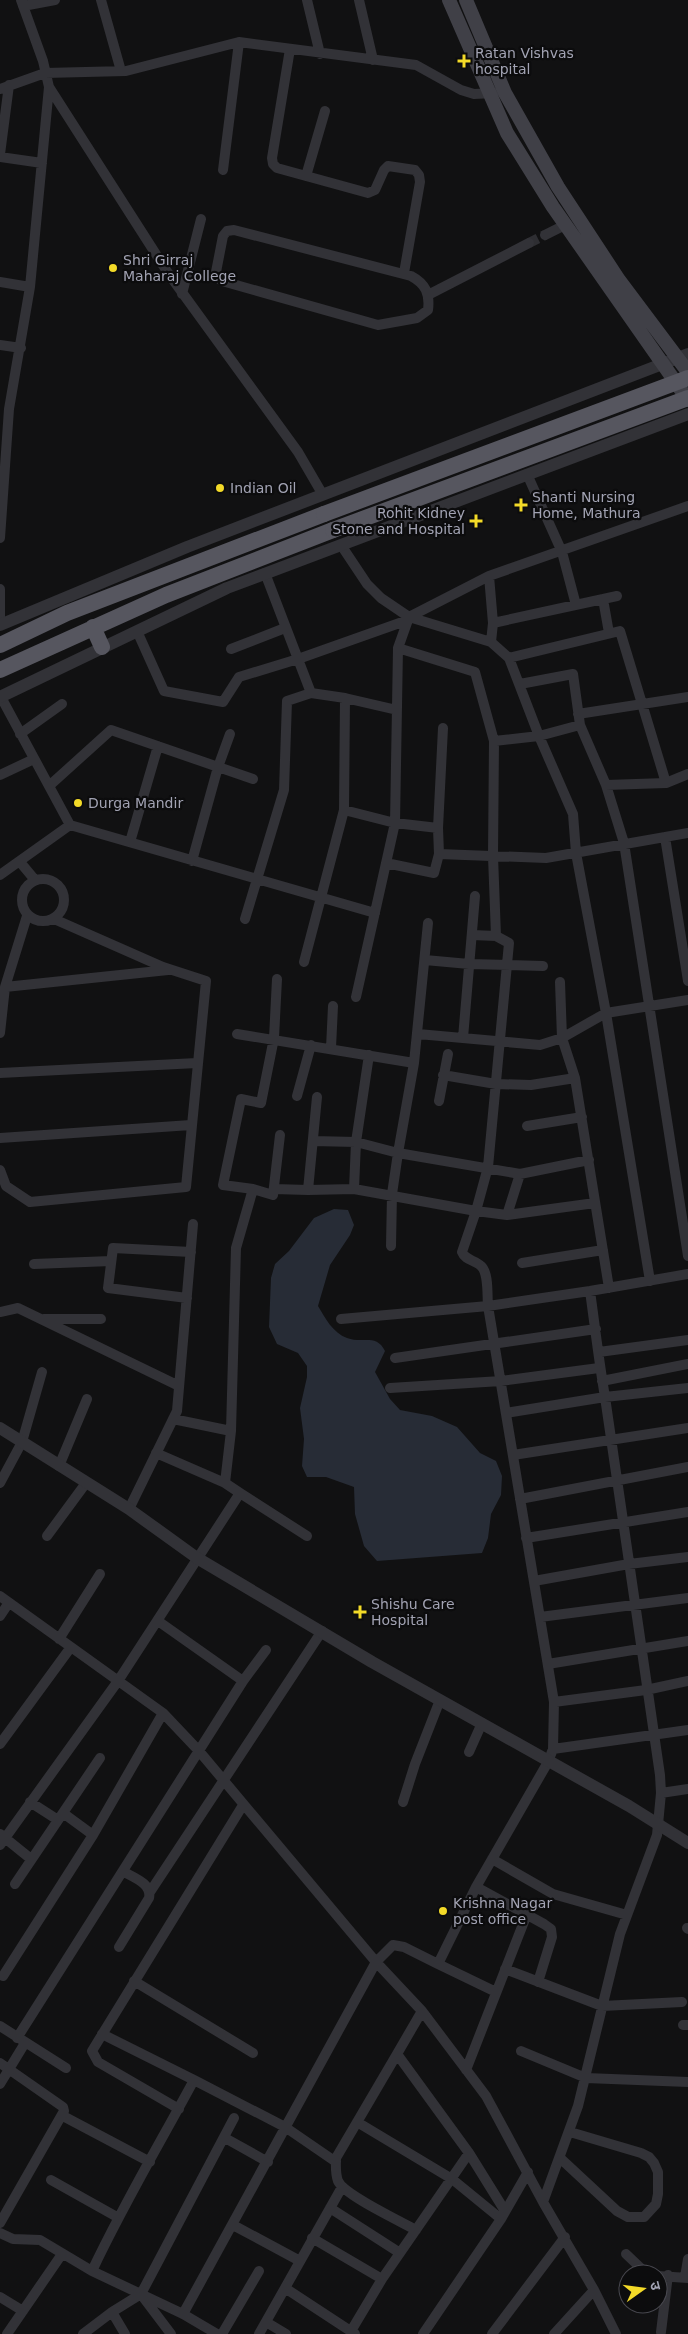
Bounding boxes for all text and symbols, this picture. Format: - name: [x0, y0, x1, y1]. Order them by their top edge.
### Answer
- place label: Ratan Vishvas hospital: [475, 45, 574, 77]
- marker: Ratan Vishvas hospital: [457, 54, 471, 68]
- place label: Shri Girraj Maharaj College: [123, 252, 236, 284]
- marker: Shri Girraj Maharaj College: [107, 262, 119, 274]
- place label: Indian Oil: [230, 480, 296, 496]
- marker: Indian Oil: [214, 482, 226, 494]
- place label: Shanti Nursing Home, Mathura: [532, 489, 640, 521]
- marker: Shanti Nursing Home, Mathura: [514, 498, 528, 512]
- place label: Rohit Kidney Stone and Hospital: [332, 505, 465, 537]
- marker: Rohit Kidney Stone and Hospital: [469, 514, 483, 528]
- place label: Durga Mandir: [88, 795, 183, 811]
- marker: Durga Mandir: [72, 797, 84, 809]
- place label: Shishu Care Hospital: [371, 1596, 455, 1628]
- marker: Shishu Care Hospital: [353, 1605, 367, 1619]
- place label: Krishna Nagar post office: [453, 1895, 552, 1927]
- marker: Krishna Nagar post office: [437, 1905, 449, 1917]
- north arrow: [618, 2264, 668, 2314]
- text: उ: [647, 2280, 665, 2293]

